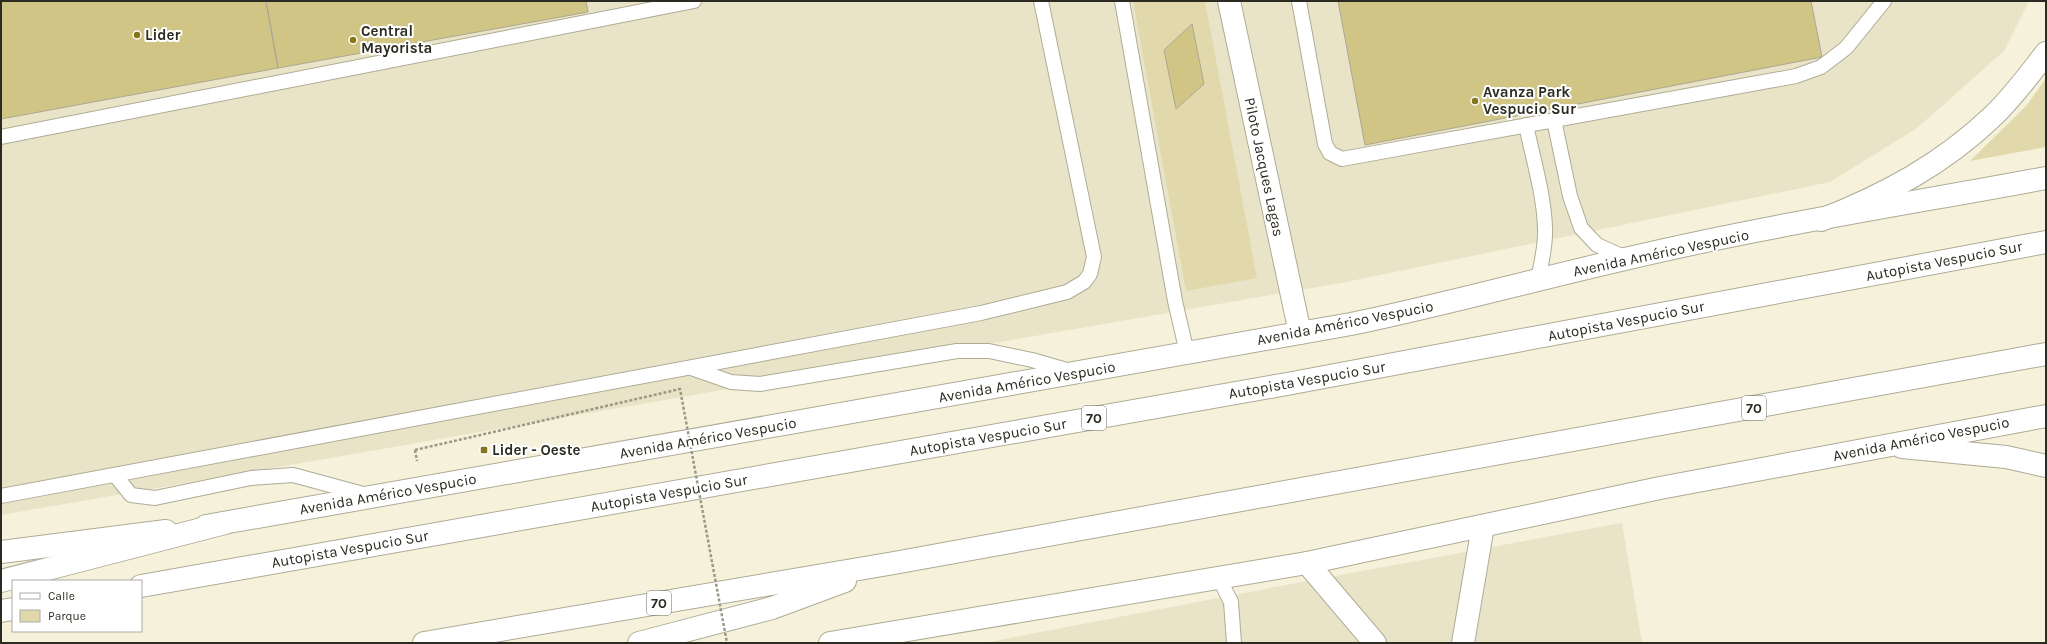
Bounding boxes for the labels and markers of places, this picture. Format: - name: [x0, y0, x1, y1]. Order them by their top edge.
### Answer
- place label: Central Mayorista: [361, 22, 432, 57]
- place label: Lider: [145, 26, 180, 44]
- marker: Lider: [132, 30, 142, 40]
- marker: Central Mayorista: [348, 35, 358, 45]
- place label: Avanza Park Vespucio Sur: [1483, 83, 1576, 118]
- marker: Avanza Park Vespucio Sur: [1470, 96, 1480, 106]
- place label: Lider - Oeste: [492, 441, 581, 459]
- marker: Lider - Oeste: [479, 445, 489, 455]

